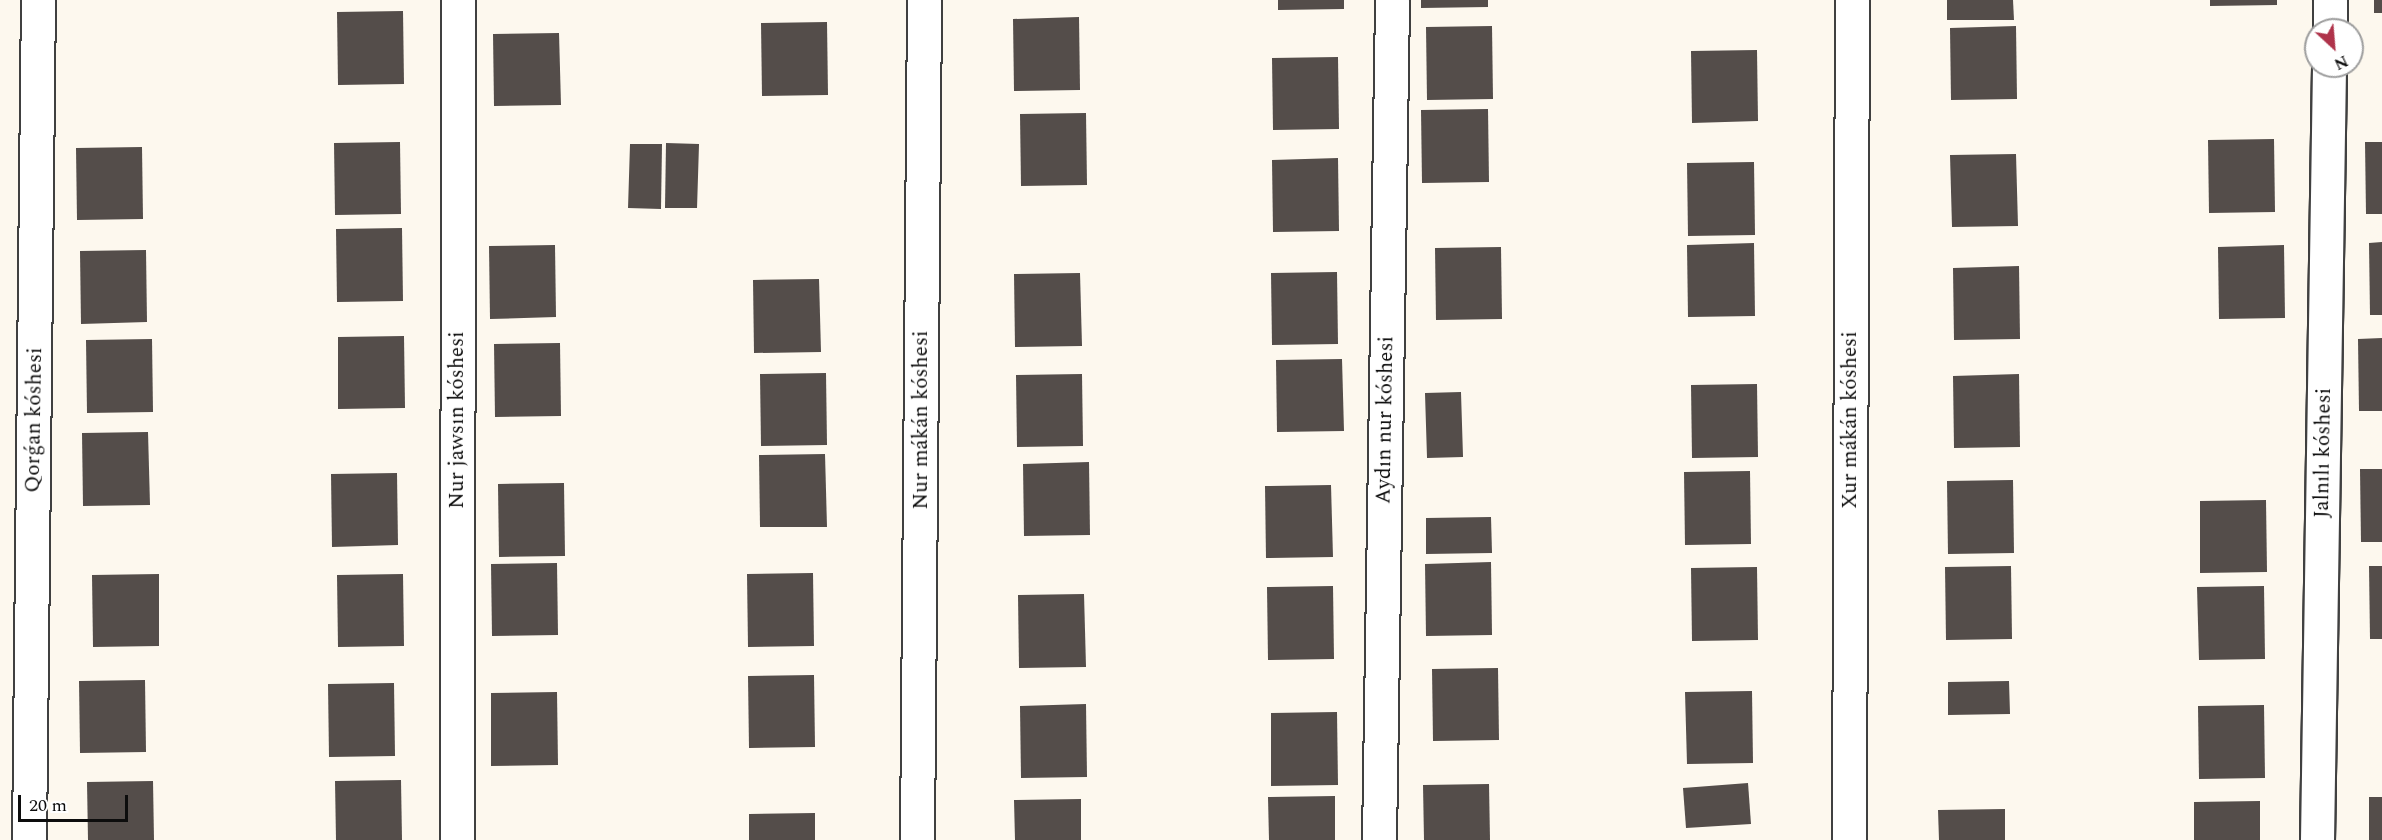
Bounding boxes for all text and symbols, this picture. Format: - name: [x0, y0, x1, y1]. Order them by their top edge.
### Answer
- north arrow: [2304, 18, 2364, 78]
- text: N: [2330, 49, 2352, 76]
- street label: Nur mákán kóshesi: [908, 330, 934, 510]
- street label: Nur jawsın kóshesi: [444, 331, 470, 509]
- street label: Xur mákán kóshesi: [1837, 331, 1863, 509]
- street label: Aydın nur kóshesi: [1371, 336, 1399, 504]
- street label: Qorǵan kóshesi: [20, 347, 48, 493]
- street label: Jalnılı kóshesi: [2309, 388, 2337, 518]
- scale bar: [21, 783, 130, 821]
- text: 20 m: [29, 792, 67, 819]

